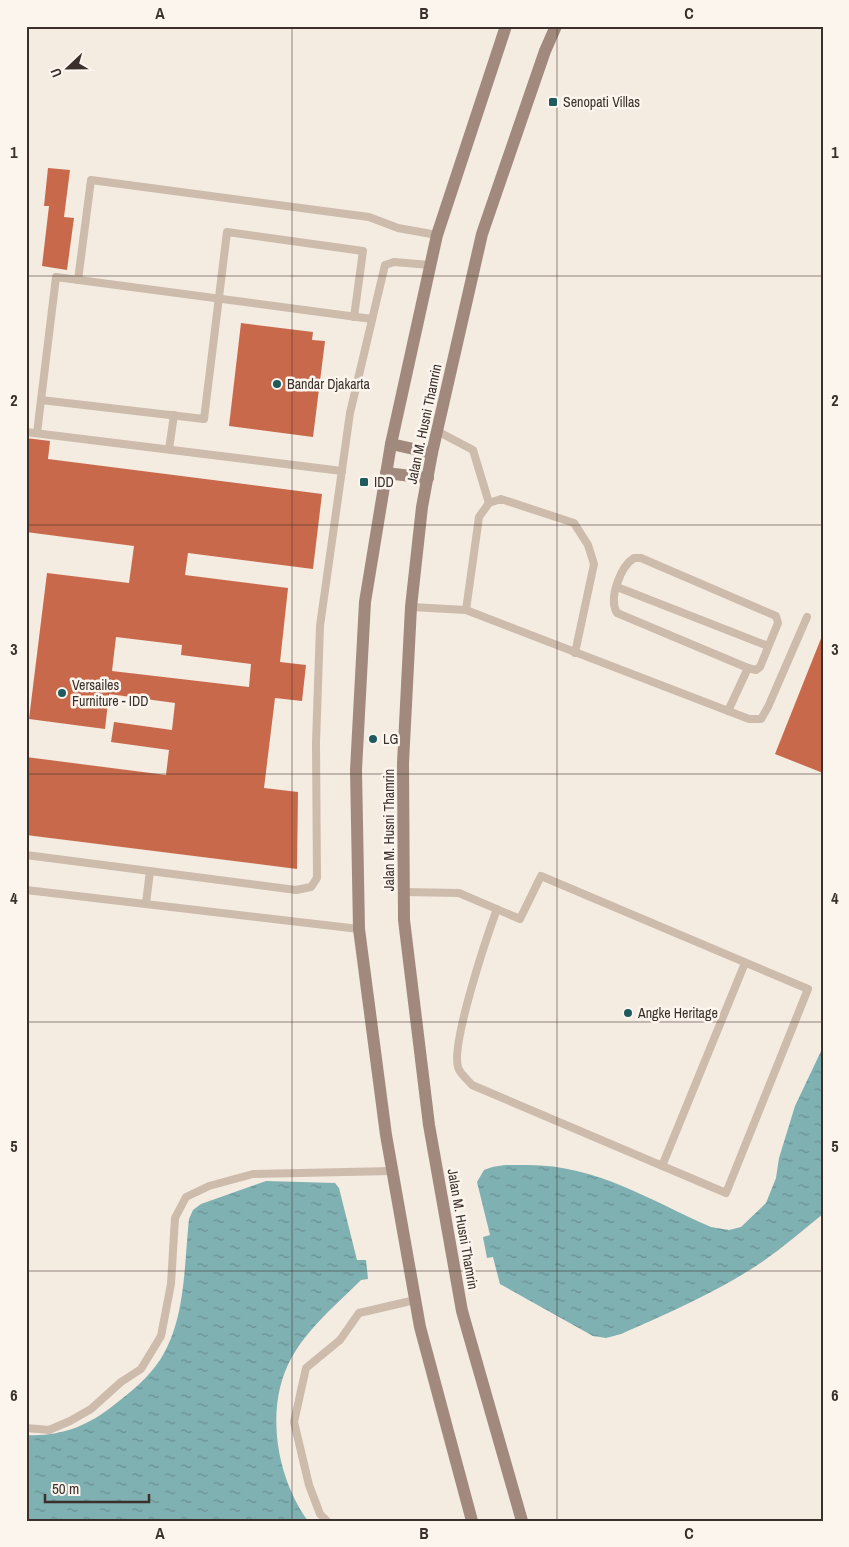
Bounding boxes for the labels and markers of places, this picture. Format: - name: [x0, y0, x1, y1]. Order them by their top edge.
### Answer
- place label: Senopati Villas: [563, 93, 640, 111]
- marker: Senopati Villas: [547, 96, 559, 108]
- place label: Bandar Djakarta: [287, 375, 371, 393]
- marker: Bandar Djakarta: [271, 378, 283, 390]
- place label: IDD: [374, 473, 394, 491]
- marker: IDD: [358, 476, 370, 488]
- place label: Versailes Furniture - IDD: [72, 676, 149, 710]
- marker: Versailes Furniture - IDD: [56, 687, 68, 699]
- place label: LG: [383, 730, 398, 748]
- marker: LG: [367, 733, 379, 745]
- place label: Angke Heritage: [637, 1004, 718, 1022]
- marker: Angke Heritage: [622, 1007, 634, 1019]

